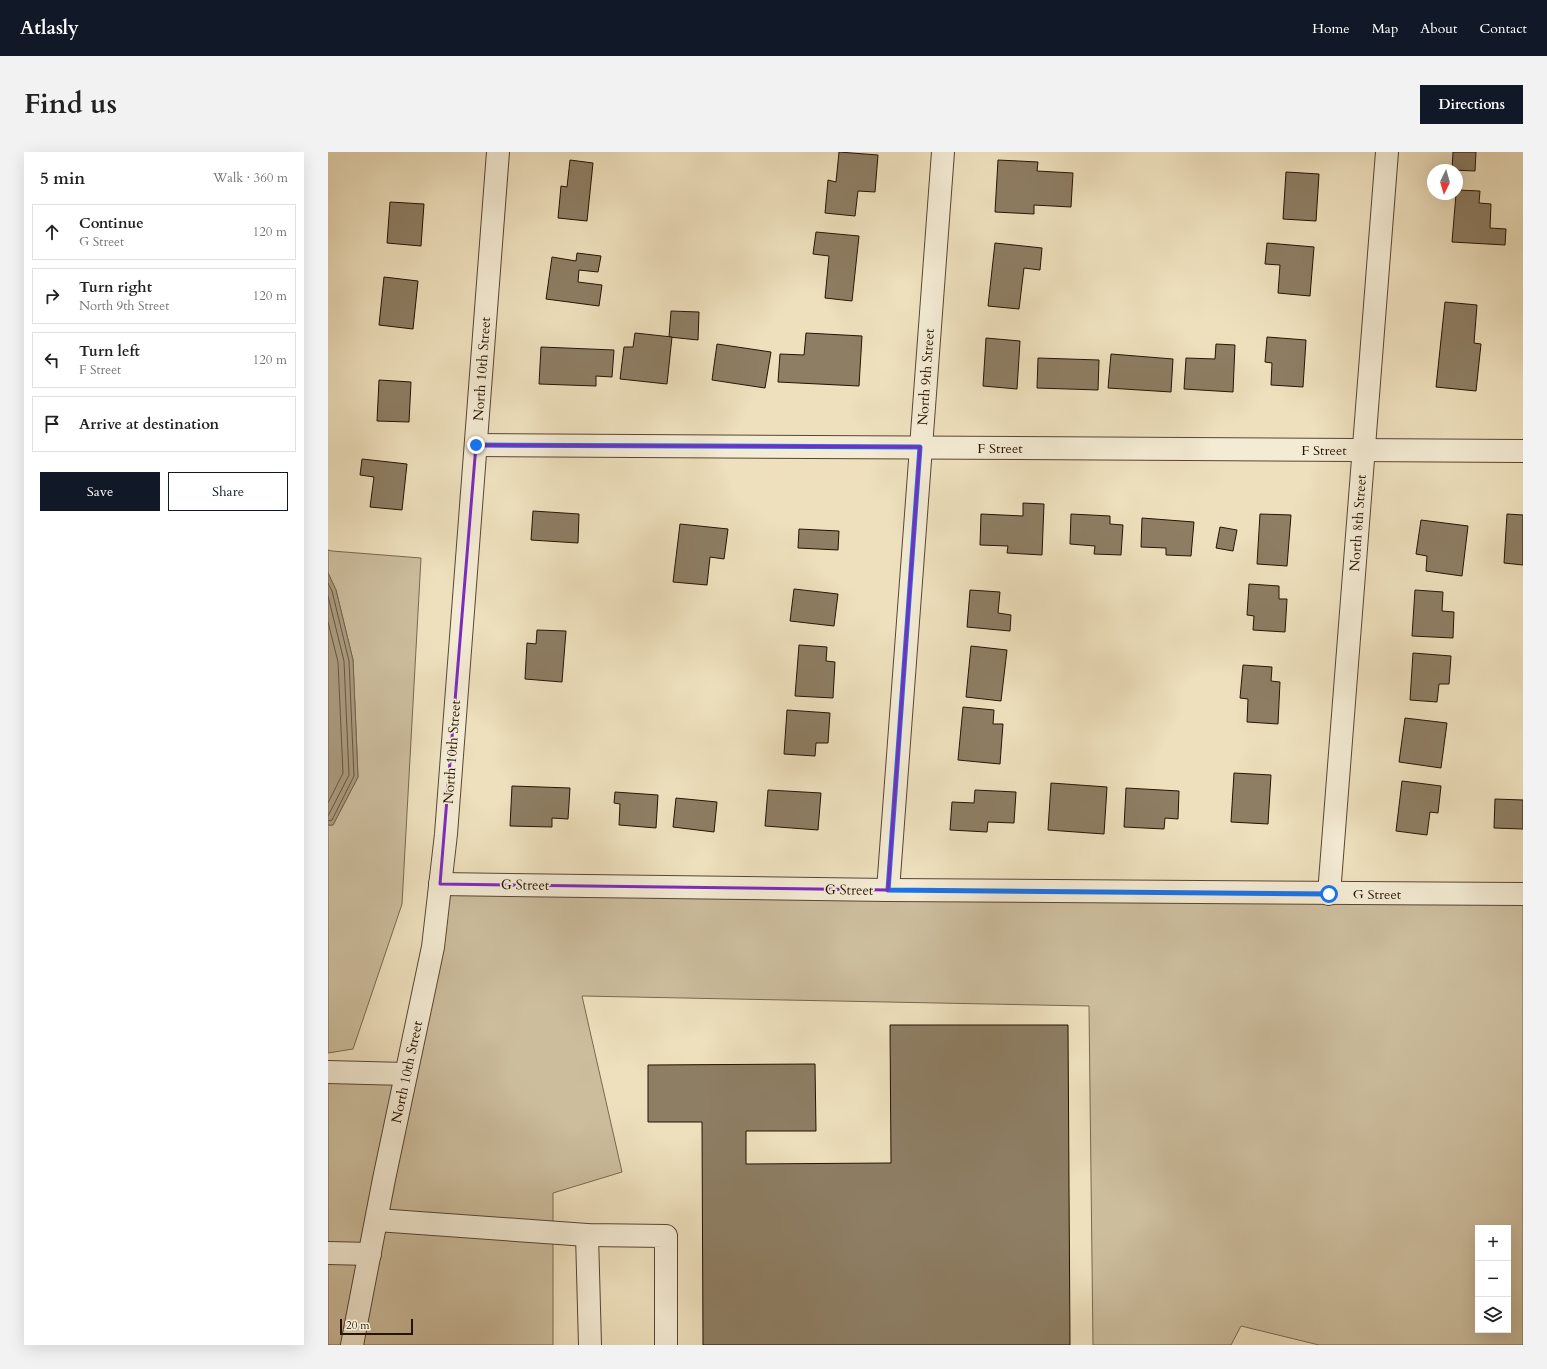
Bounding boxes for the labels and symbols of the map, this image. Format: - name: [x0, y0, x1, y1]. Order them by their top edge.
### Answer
- north arrow: [1427, 164, 1463, 200]
- street label: North 10th Street: [469, 316, 495, 422]
- street label: North 9th Street: [913, 327, 939, 426]
- route end: [467, 436, 485, 454]
- street label: F Street: [977, 439, 1023, 458]
- street label: F Street: [1301, 441, 1347, 460]
- street label: North 8th Street: [1345, 473, 1371, 572]
- street label: North 10th Street: [439, 699, 465, 805]
- street label: G Street: [501, 875, 550, 895]
- street label: G Street: [825, 880, 874, 900]
- route start: [1320, 885, 1338, 903]
- street label: G Street: [1353, 885, 1402, 904]
- street label: North 10th Street: [387, 1018, 427, 1125]
- scale bar: [340, 1317, 413, 1336]

